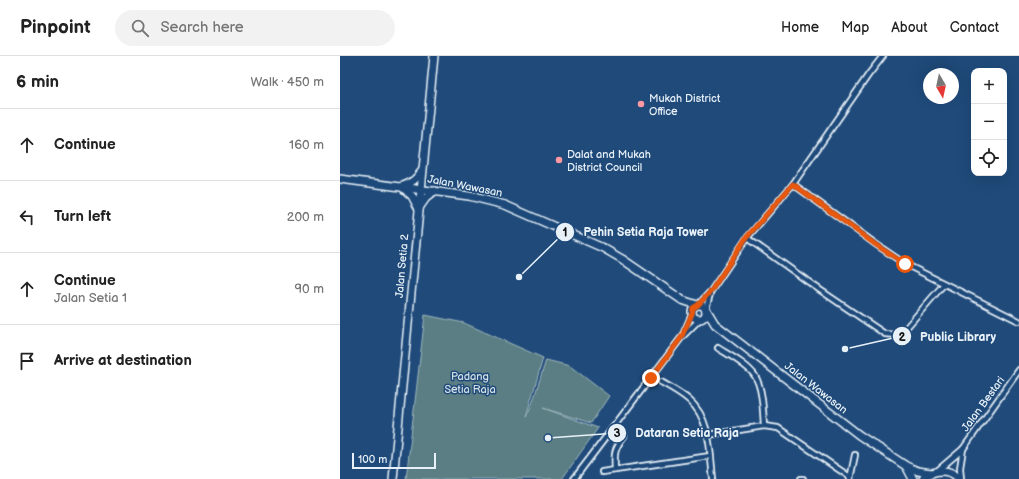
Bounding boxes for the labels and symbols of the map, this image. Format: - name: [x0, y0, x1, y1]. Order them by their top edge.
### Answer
- north arrow: [923, 68, 959, 104]
- place label: Mukah District Office: [649, 92, 721, 118]
- marker: Mukah District Office: [636, 99, 646, 109]
- place label: Dalat and Mukah District Council: [567, 148, 651, 174]
- marker: Dalat and Mukah District Council: [554, 155, 564, 165]
- street label: Jalan Wawasan: [426, 172, 504, 200]
- callout: Pehin Setia Raja Tower: [555, 220, 716, 244]
- text: 1: [562, 225, 568, 240]
- text: Pehin Setia Raja Tower: [584, 225, 709, 240]
- street label: Jalan Setia 2: [393, 233, 411, 299]
- route start: [896, 255, 914, 273]
- callout: Public Library: [892, 324, 1004, 348]
- text: 2: [898, 330, 906, 345]
- text: Public Library: [920, 330, 996, 345]
- street label: Jalan Wawasan: [782, 359, 850, 417]
- route end: [642, 369, 660, 387]
- park label: Padang Setia Raja: [444, 370, 496, 396]
- street label: Jalan Bestari: [959, 374, 1007, 434]
- callout: Dataran Setia Raja: [607, 421, 747, 445]
- text: 3: [613, 426, 621, 441]
- text: Dataran Setia Raja: [635, 426, 739, 441]
- scale bar: [352, 451, 436, 470]

